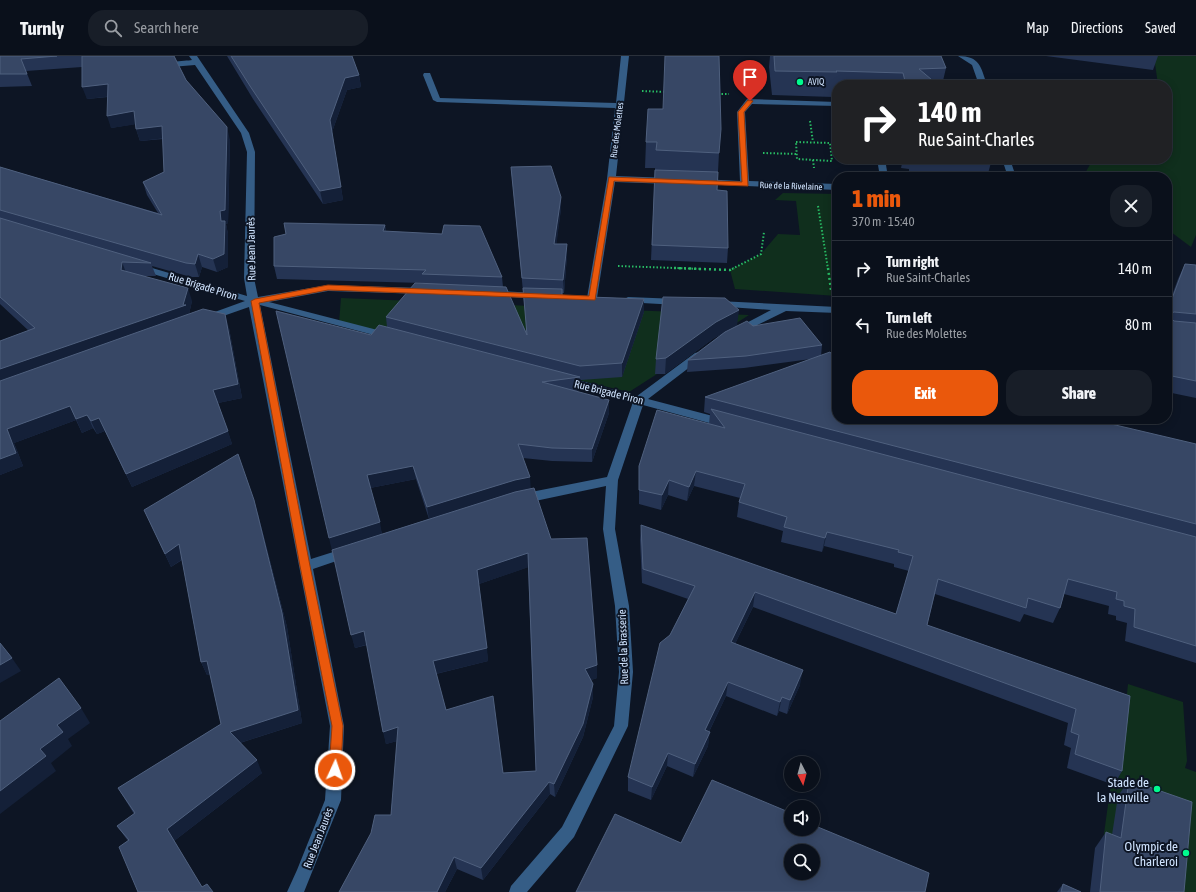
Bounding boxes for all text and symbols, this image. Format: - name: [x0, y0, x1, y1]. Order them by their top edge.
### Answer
- search box: [88, 10, 368, 46]
- text: Turnly: [20, 17, 64, 39]
- icon: search: [102, 17, 124, 39]
- text: Search here: [134, 19, 199, 36]
- text: Map: [1026, 20, 1049, 36]
- text: Directions: [1071, 20, 1123, 36]
- text: Saved: [1145, 20, 1176, 36]
- pin: [733, 60, 767, 101]
- icon: arrive: [739, 66, 761, 88]
- marker: AVIQ: [795, 77, 805, 87]
- place label: AVIQ: [808, 77, 825, 87]
- icon: right: [852, 96, 904, 148]
- text: 140 m: [918, 96, 981, 128]
- street label: Rue des Molettes: [609, 102, 625, 158]
- text: Rue Saint-Charles: [918, 129, 1034, 150]
- street label: Rue de la Rivelaine: [759, 180, 823, 192]
- text: 1 min: [852, 185, 901, 212]
- button: close: [1110, 185, 1152, 227]
- text: 370 m · 15:40: [852, 214, 915, 229]
- street label: Rue Jean Jaurès: [244, 217, 258, 281]
- text: Turn right: [886, 253, 939, 270]
- icon: right: [852, 258, 874, 280]
- text: 140 m: [1118, 260, 1152, 277]
- street label: Rue Brigade Piron: [167, 270, 239, 302]
- text: Rue Saint-Charles: [886, 270, 970, 285]
- text: Turn left: [886, 309, 932, 326]
- icon: left: [852, 314, 874, 336]
- text: 80 m: [1125, 316, 1152, 333]
- text: Rue des Molettes: [886, 326, 967, 341]
- button: Exit: [852, 370, 998, 416]
- button: Share: [1006, 370, 1152, 416]
- street label: Rue Brigade Piron: [573, 378, 645, 406]
- street label: Rue de la Brasserie: [616, 609, 630, 685]
- position arrow: [314, 749, 356, 791]
- north arrow: [784, 756, 820, 792]
- map controls: [784, 756, 820, 880]
- place label: Stade de la Neuville: [1097, 775, 1149, 805]
- marker: Stade de la Neuville: [1152, 784, 1162, 794]
- button: sound: [784, 800, 820, 836]
- street label: Rue Jean Jaurès: [301, 806, 335, 870]
- place label: Olympic de Charleroi: [1125, 839, 1178, 869]
- button: search: [784, 844, 820, 880]
- marker: Olympic de Charleroi: [1181, 848, 1191, 858]

